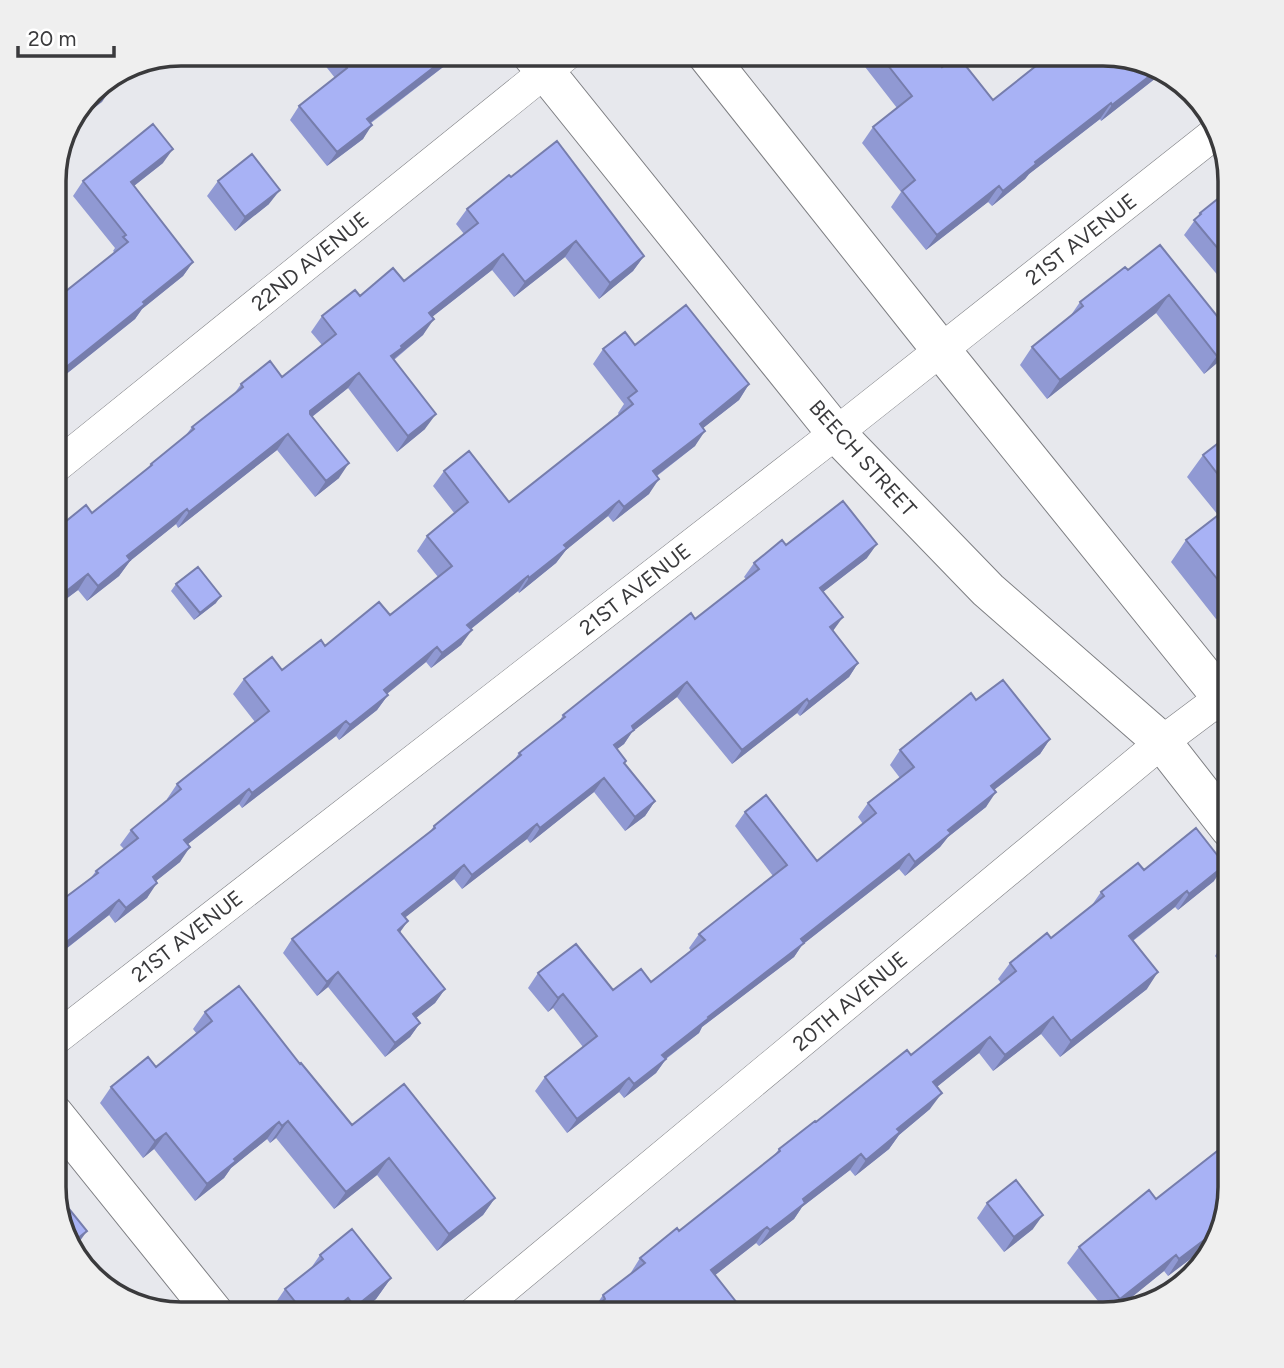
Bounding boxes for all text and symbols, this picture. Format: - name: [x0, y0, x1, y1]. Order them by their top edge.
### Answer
- scale bar: [18, 14, 114, 58]
- text: 20 m: [28, 26, 76, 51]
- street label: 21ST AVENUE: [1021, 188, 1141, 290]
- street label: 22ND AVENUE: [246, 206, 374, 316]
- street label: BEECH STREET: [804, 395, 922, 522]
- street label: 21ST AVENUE: [575, 538, 695, 640]
- street label: 21ST AVENUE: [127, 885, 247, 987]
- street label: 20TH AVENUE: [788, 946, 912, 1056]

